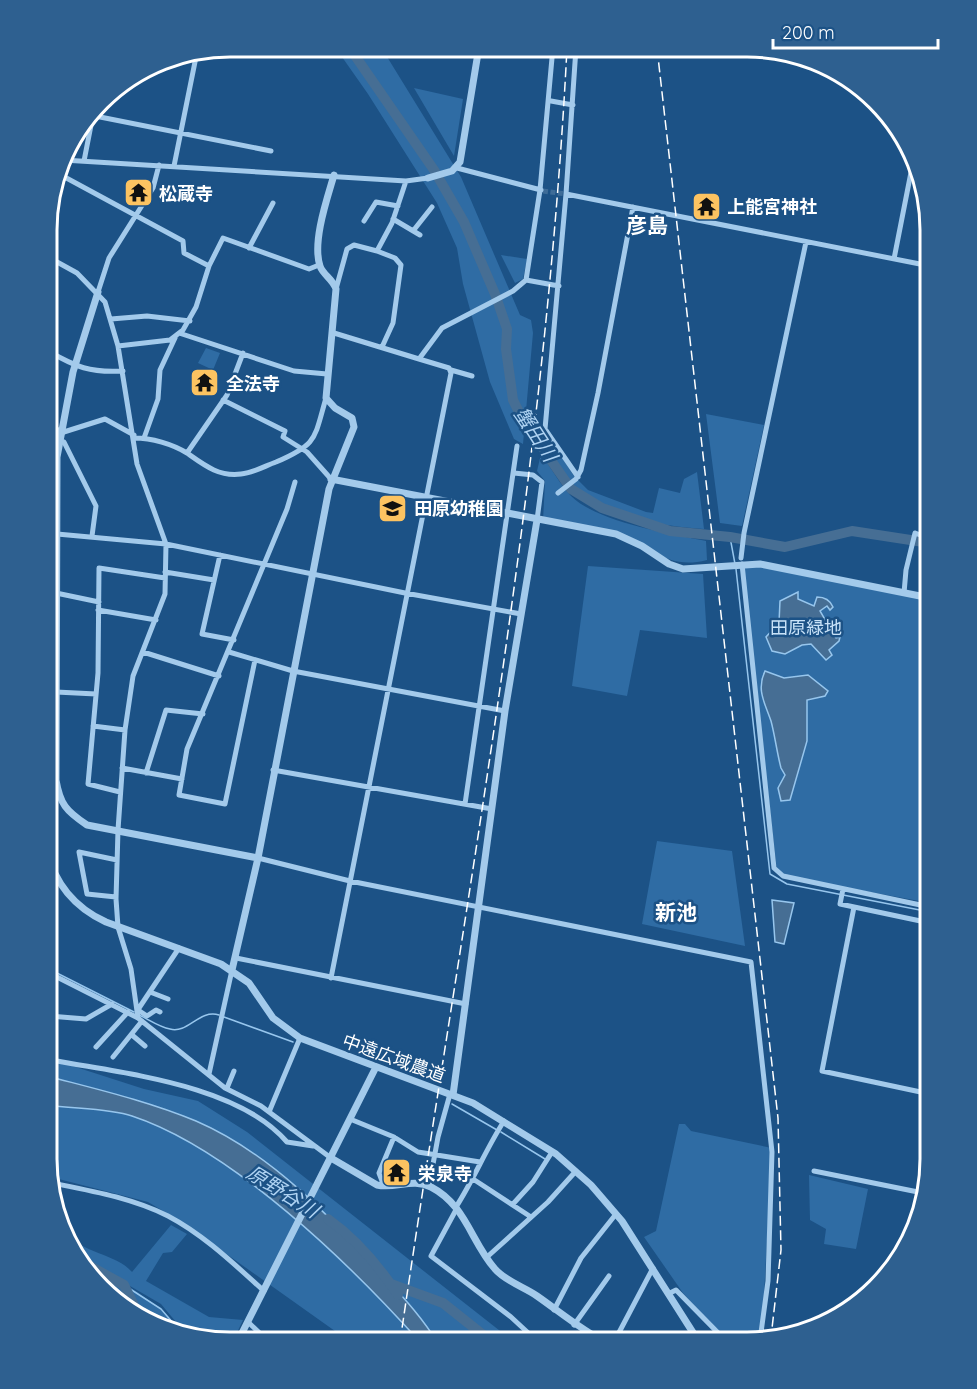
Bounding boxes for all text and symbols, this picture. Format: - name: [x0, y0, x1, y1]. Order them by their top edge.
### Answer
- scale bar: [773, 12, 938, 50]
- text: 200 m: [782, 21, 835, 44]
- temple icon: 松蔵寺: [122, 177, 154, 209]
- place label: 松蔵寺: [159, 182, 213, 205]
- temple icon: 上能宮神社: [690, 190, 722, 222]
- place label: 上能宮神社: [727, 195, 817, 218]
- district label: 彦島: [626, 212, 668, 238]
- temple icon: 全法寺: [189, 367, 221, 399]
- place label: 全法寺: [226, 372, 280, 395]
- water label: 蟹田川: [509, 402, 564, 468]
- school or university icon: 田原幼稚園: [377, 492, 409, 524]
- place label: 田原幼稚園: [414, 497, 504, 520]
- park label: 田原緑地: [770, 616, 842, 639]
- district label: 新池: [655, 899, 697, 925]
- street label: 中遠広域農道: [339, 1029, 449, 1087]
- temple icon: 栄泉寺: [381, 1157, 413, 1189]
- water label: 原野谷川: [242, 1159, 325, 1224]
- place label: 栄泉寺: [418, 1162, 472, 1185]

